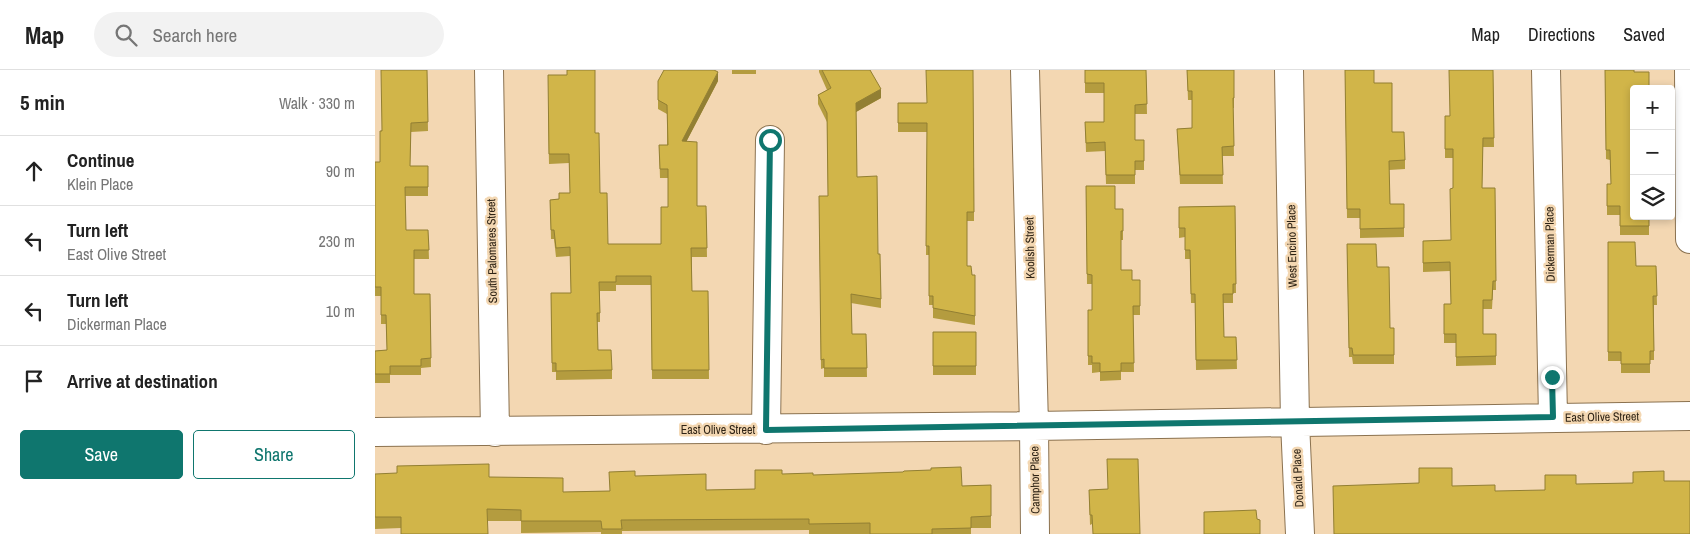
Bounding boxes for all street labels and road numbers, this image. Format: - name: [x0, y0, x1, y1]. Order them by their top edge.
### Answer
- street label: South Palomares Street: [483, 198, 501, 303]
- street label: West Encino Place: [1283, 204, 1301, 288]
- street label: Dickerman Place: [1541, 206, 1559, 282]
- street label: Koolish Street: [1021, 217, 1039, 279]
- street label: East Olive Street: [1565, 408, 1640, 426]
- street label: East Olive Street: [681, 422, 755, 438]
- street label: Camphor Place: [1026, 446, 1044, 514]
- street label: Donald Place: [1288, 448, 1308, 508]

